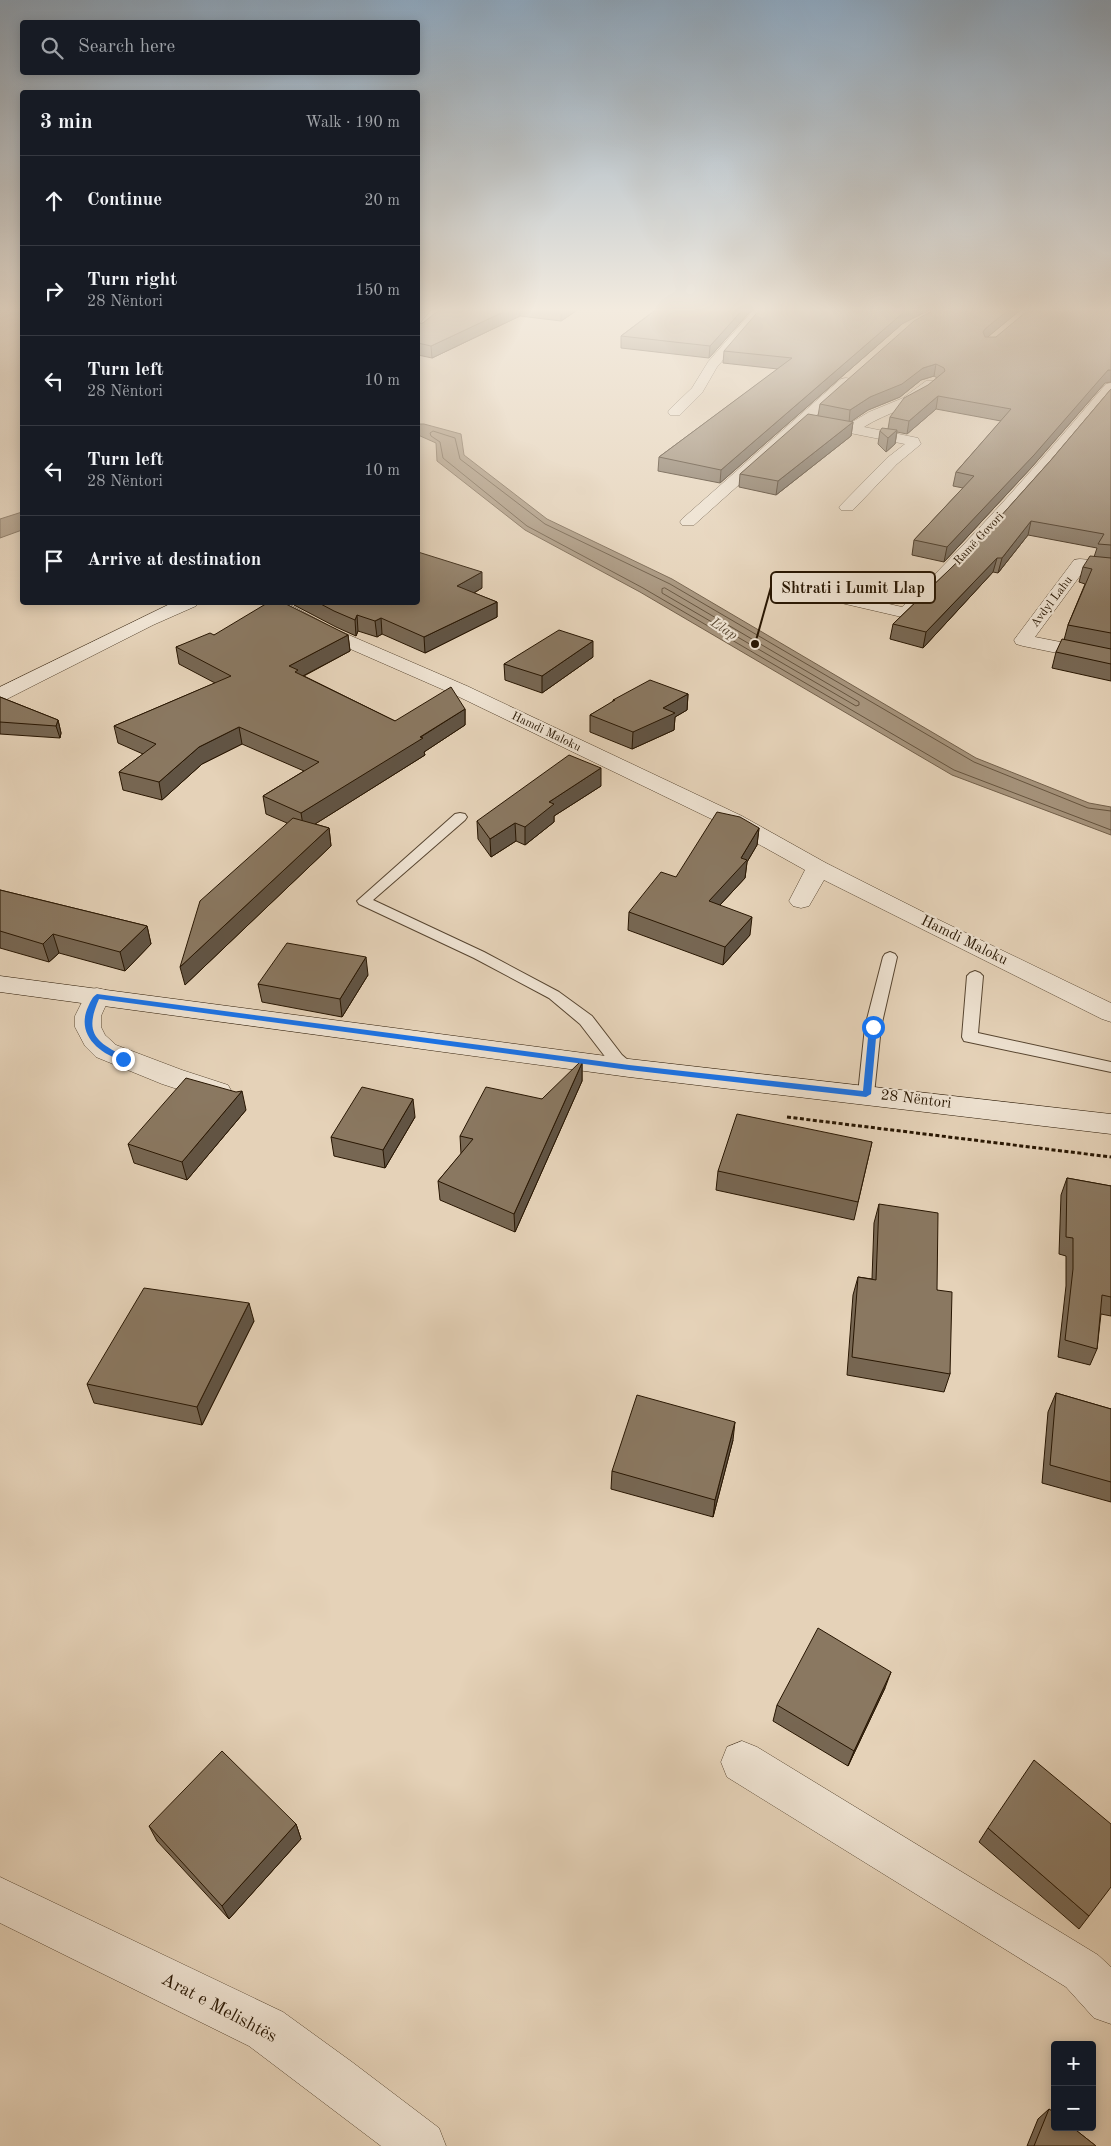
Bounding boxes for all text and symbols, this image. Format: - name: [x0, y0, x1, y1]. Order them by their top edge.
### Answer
- search box: [20, 20, 420, 75]
- icon: search: [38, 34, 66, 62]
- text: Search here: [78, 38, 175, 57]
- text: 3 min: [40, 112, 93, 133]
- text: Walk · 190 m: [305, 115, 400, 131]
- icon: ahead: [40, 187, 68, 215]
- text: Continue: [87, 191, 162, 210]
- text: 20 m: [364, 193, 400, 209]
- text: Turn right: [87, 271, 177, 290]
- icon: right: [40, 277, 68, 305]
- text: 150 m: [355, 283, 400, 299]
- text: 28 Nëntori: [87, 294, 163, 310]
- text: Turn left: [87, 361, 164, 380]
- icon: left: [40, 367, 68, 395]
- text: 10 m: [364, 373, 400, 389]
- text: 28 Nëntori: [87, 384, 163, 400]
- text: Turn left: [87, 451, 164, 470]
- icon: left: [40, 457, 68, 485]
- text: 10 m: [364, 463, 400, 479]
- text: 28 Nëntori: [87, 474, 163, 490]
- street label: Ramë Govori: [952, 510, 1006, 568]
- icon: arrive: [40, 547, 68, 575]
- text: Arrive at destination: [87, 551, 261, 570]
- callout: Shtrati i Lumit Llap: [771, 572, 935, 603]
- street label: Avdyl Lahu: [1029, 574, 1075, 630]
- text: Shtrati i Lumit Llap: [781, 581, 925, 597]
- water label: Llap: [707, 615, 740, 644]
- street label: Hamdi Maloku: [509, 710, 583, 754]
- street label: Hamdi Maloku: [918, 914, 1010, 968]
- route start: [862, 1016, 885, 1039]
- route end: [112, 1048, 135, 1071]
- street label: 28 Nëntori: [880, 1088, 952, 1112]
- street label: Arat e Melishtës: [158, 1970, 280, 2046]
- map controls: [1051, 2041, 1096, 2131]
- button: +: [1051, 2041, 1096, 2086]
- button: −: [1051, 2086, 1096, 2131]

